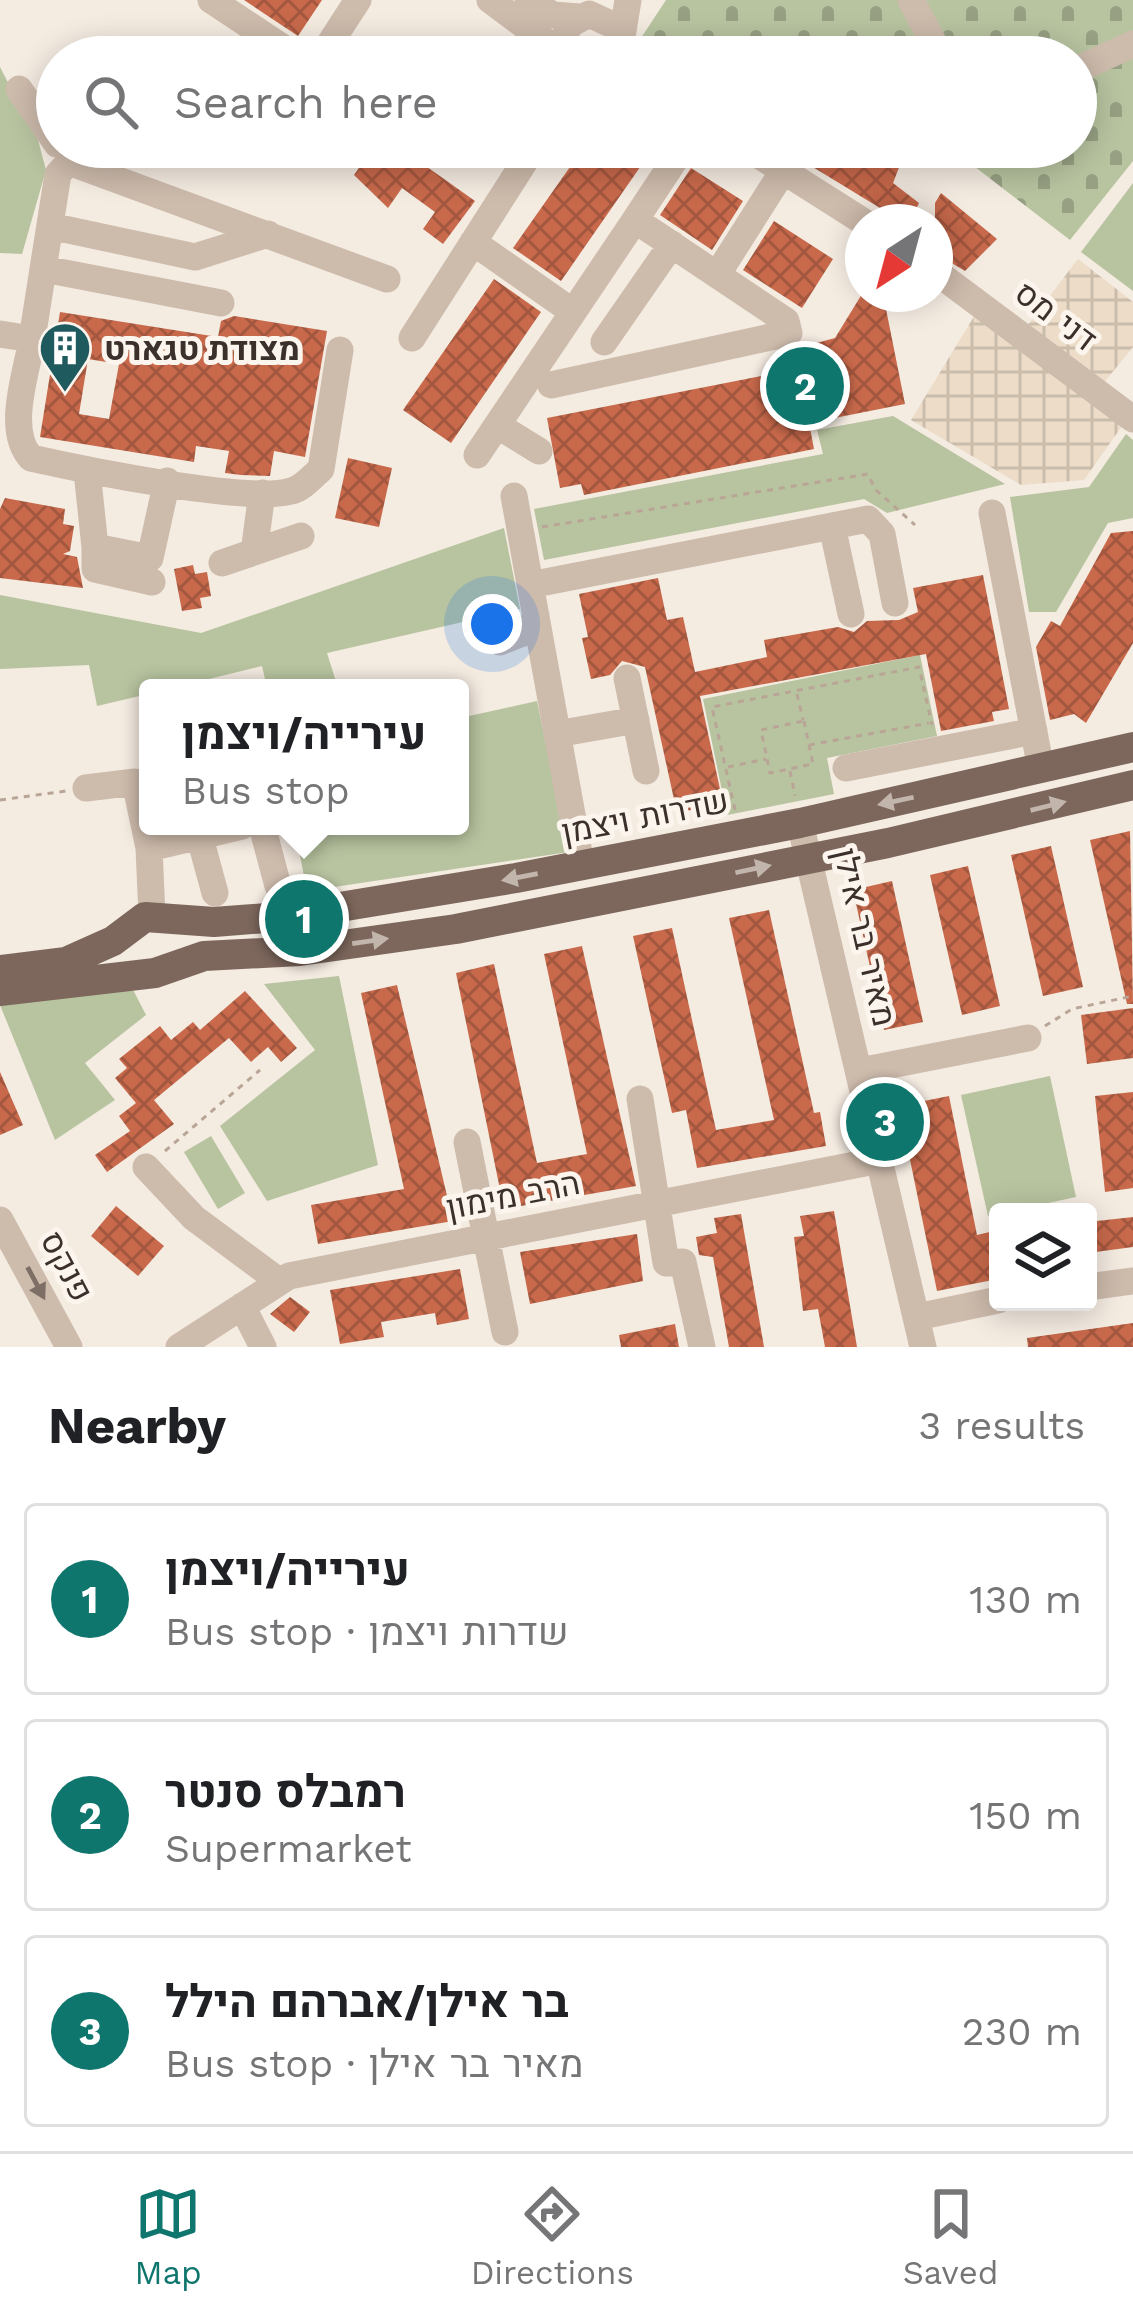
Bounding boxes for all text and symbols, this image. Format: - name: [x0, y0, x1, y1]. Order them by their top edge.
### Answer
- search box: [36, 36, 1097, 168]
- icon: search: [78, 69, 144, 135]
- text: Search here: [174, 76, 438, 129]
- north arrow: [845, 204, 953, 312]
- street label: דני מס: [1007, 273, 1105, 359]
- building icon: מצודת טגארט: [37, 320, 93, 394]
- place label: מצודת טגארט: [104, 329, 300, 368]
- pin: 2: [766, 341, 844, 431]
- your location: [462, 594, 522, 654]
- popup: [139, 679, 469, 835]
- text: עירייה/ויצמן: [181, 707, 427, 760]
- text: Bus stop: [181, 768, 350, 813]
- street label: שדרות ויצמן: [558, 781, 732, 851]
- one-way arrow: [877, 792, 915, 811]
- one-way arrow: [1030, 796, 1067, 815]
- street label: מאיר בר אילן: [826, 844, 904, 1030]
- one-way arrow: [735, 859, 773, 878]
- one-way arrow: [501, 868, 538, 887]
- pin: 1: [265, 874, 343, 964]
- one-way arrow: [352, 931, 389, 950]
- pin: 3: [846, 1077, 924, 1167]
- street label: הרב מימון: [443, 1163, 583, 1227]
- map controls: [989, 1203, 1097, 1311]
- button: layers: [989, 1203, 1097, 1311]
- street label: פנקס: [32, 1224, 102, 1308]
- one-way arrow: [25, 1266, 45, 1300]
- text: Nearby: [48, 1396, 226, 1455]
- text: 3 results: [919, 1403, 1085, 1448]
- text: עירייה/ויצמן: [165, 1543, 410, 1596]
- text: 1: [82, 1577, 98, 1622]
- text: 130 m: [969, 1577, 1082, 1622]
- text: Bus stop · שדרות ויצמן: [165, 1609, 569, 1654]
- text: רמבלס סנטר: [165, 1765, 406, 1818]
- text: 2: [78, 1793, 102, 1838]
- text: 150 m: [969, 1793, 1082, 1838]
- text: Supermarket: [165, 1826, 412, 1871]
- text: בר אילן/אברהם הילל: [165, 1975, 569, 2028]
- text: 3: [78, 2009, 102, 2054]
- text: 230 m: [962, 2009, 1082, 2054]
- text: Bus stop · מאיר בר אילן: [165, 2041, 584, 2086]
- tab: Map: [134, 2181, 202, 2292]
- tab: Directions: [471, 2181, 634, 2292]
- tab: Saved: [903, 2181, 999, 2292]

